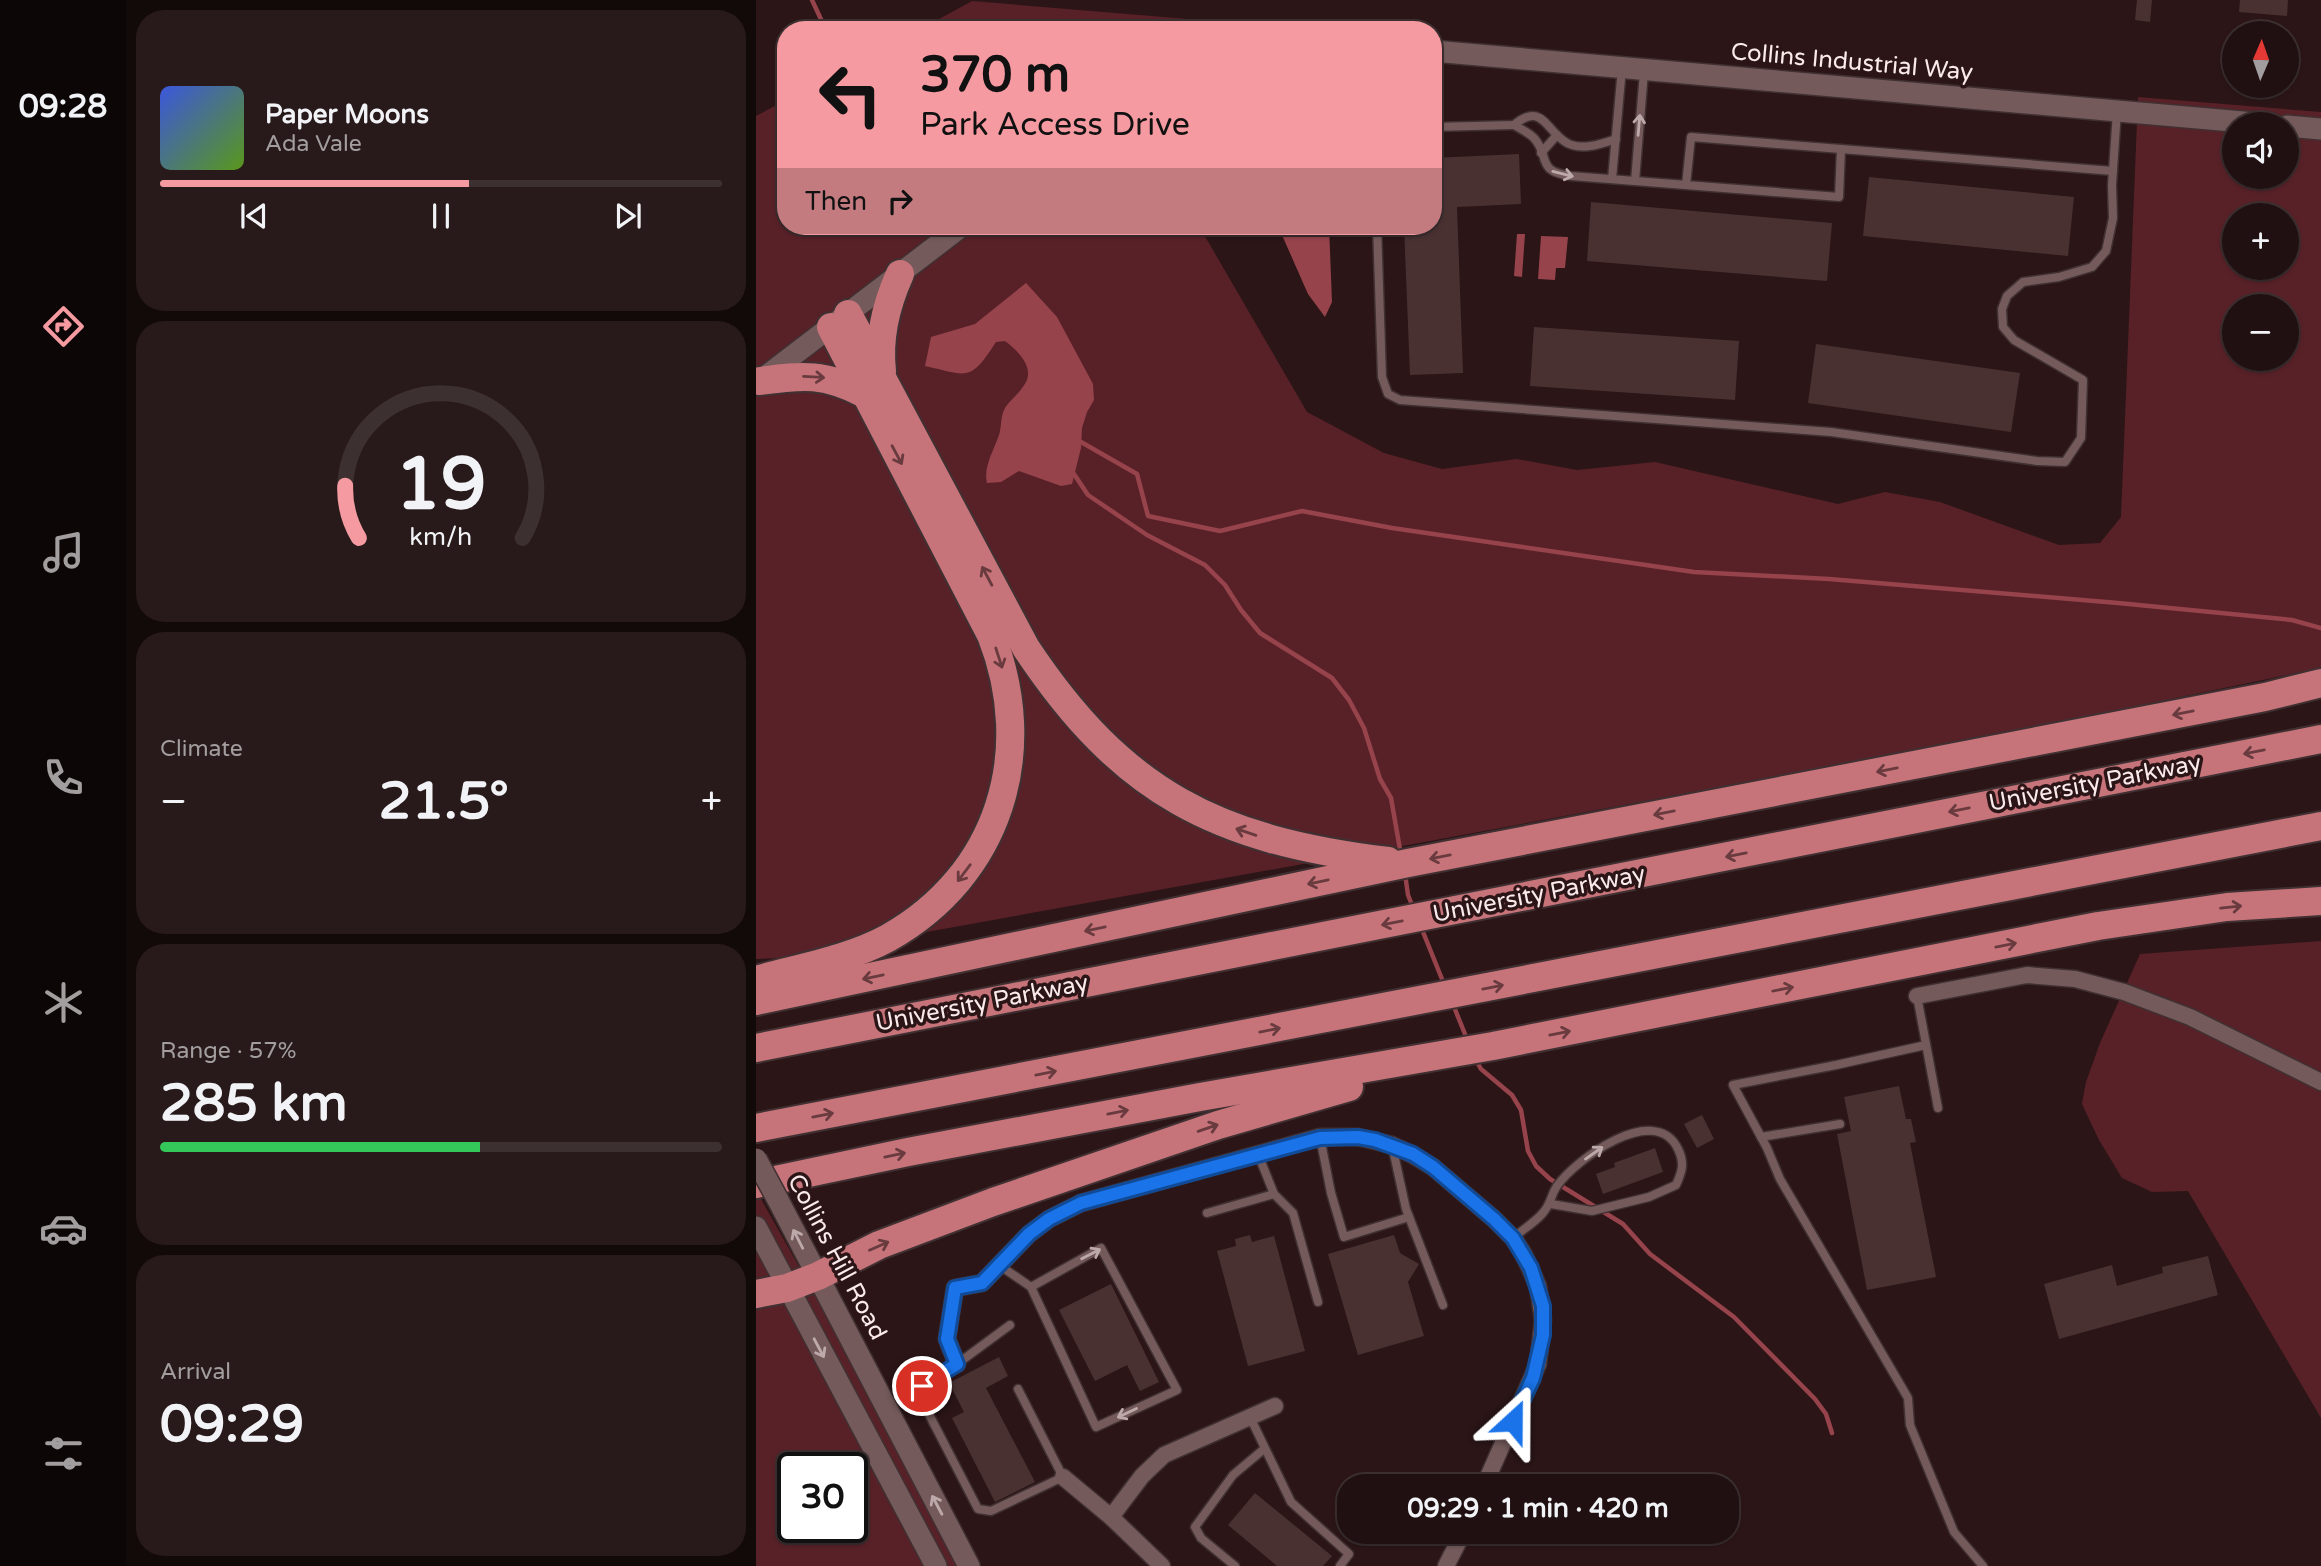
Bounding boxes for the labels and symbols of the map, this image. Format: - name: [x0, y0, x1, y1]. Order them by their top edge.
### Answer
- north arrow: [2222, 21, 2300, 98]
- street label: Collins Industrial Way: [1730, 37, 1974, 87]
- one-way arrow: [1633, 115, 1646, 137]
- one-way arrow: [1552, 168, 1574, 181]
- one-way arrow: [802, 371, 825, 384]
- one-way arrow: [890, 444, 904, 465]
- one-way arrow: [980, 566, 993, 587]
- one-way arrow: [994, 646, 1006, 668]
- one-way arrow: [2172, 706, 2194, 720]
- one-way arrow: [2243, 746, 2266, 759]
- street label: University Parkway: [1986, 748, 2204, 818]
- one-way arrow: [1876, 764, 1899, 777]
- one-way arrow: [1948, 804, 1971, 817]
- one-way arrow: [1653, 807, 1676, 821]
- one-way arrow: [1235, 825, 1257, 837]
- one-way arrow: [1725, 848, 1748, 862]
- one-way arrow: [1429, 850, 1452, 864]
- street label: University Parkway: [1430, 859, 1648, 929]
- one-way arrow: [956, 863, 971, 882]
- one-way arrow: [1307, 876, 1330, 890]
- one-way arrow: [2219, 900, 2241, 913]
- one-way arrow: [1381, 917, 1404, 930]
- one-way arrow: [1084, 923, 1107, 937]
- one-way arrow: [1994, 937, 2017, 951]
- street label: University Parkway: [873, 968, 1091, 1038]
- one-way arrow: [862, 970, 885, 984]
- one-way arrow: [1481, 980, 1504, 993]
- one-way arrow: [1771, 982, 1794, 995]
- one-way arrow: [1258, 1022, 1281, 1036]
- one-way arrow: [1548, 1026, 1571, 1039]
- one-way arrow: [1034, 1065, 1057, 1079]
- one-way arrow: [1106, 1105, 1129, 1118]
- one-way arrow: [811, 1108, 834, 1122]
- one-way arrow: [1197, 1121, 1219, 1134]
- one-way arrow: [1584, 1146, 1603, 1161]
- one-way arrow: [883, 1148, 906, 1161]
- street label: Collins Hill Road: [781, 1169, 893, 1345]
- one-way arrow: [791, 1229, 805, 1249]
- one-way arrow: [868, 1239, 889, 1252]
- one-way arrow: [1080, 1247, 1101, 1260]
- one-way arrow: [813, 1337, 827, 1358]
- pin: [892, 1356, 952, 1416]
- position arrow: [1476, 1384, 1550, 1458]
- one-way arrow: [1117, 1407, 1138, 1420]
- speed limit sign: 30: [777, 1452, 868, 1543]
- one-way arrow: [930, 1496, 944, 1516]

